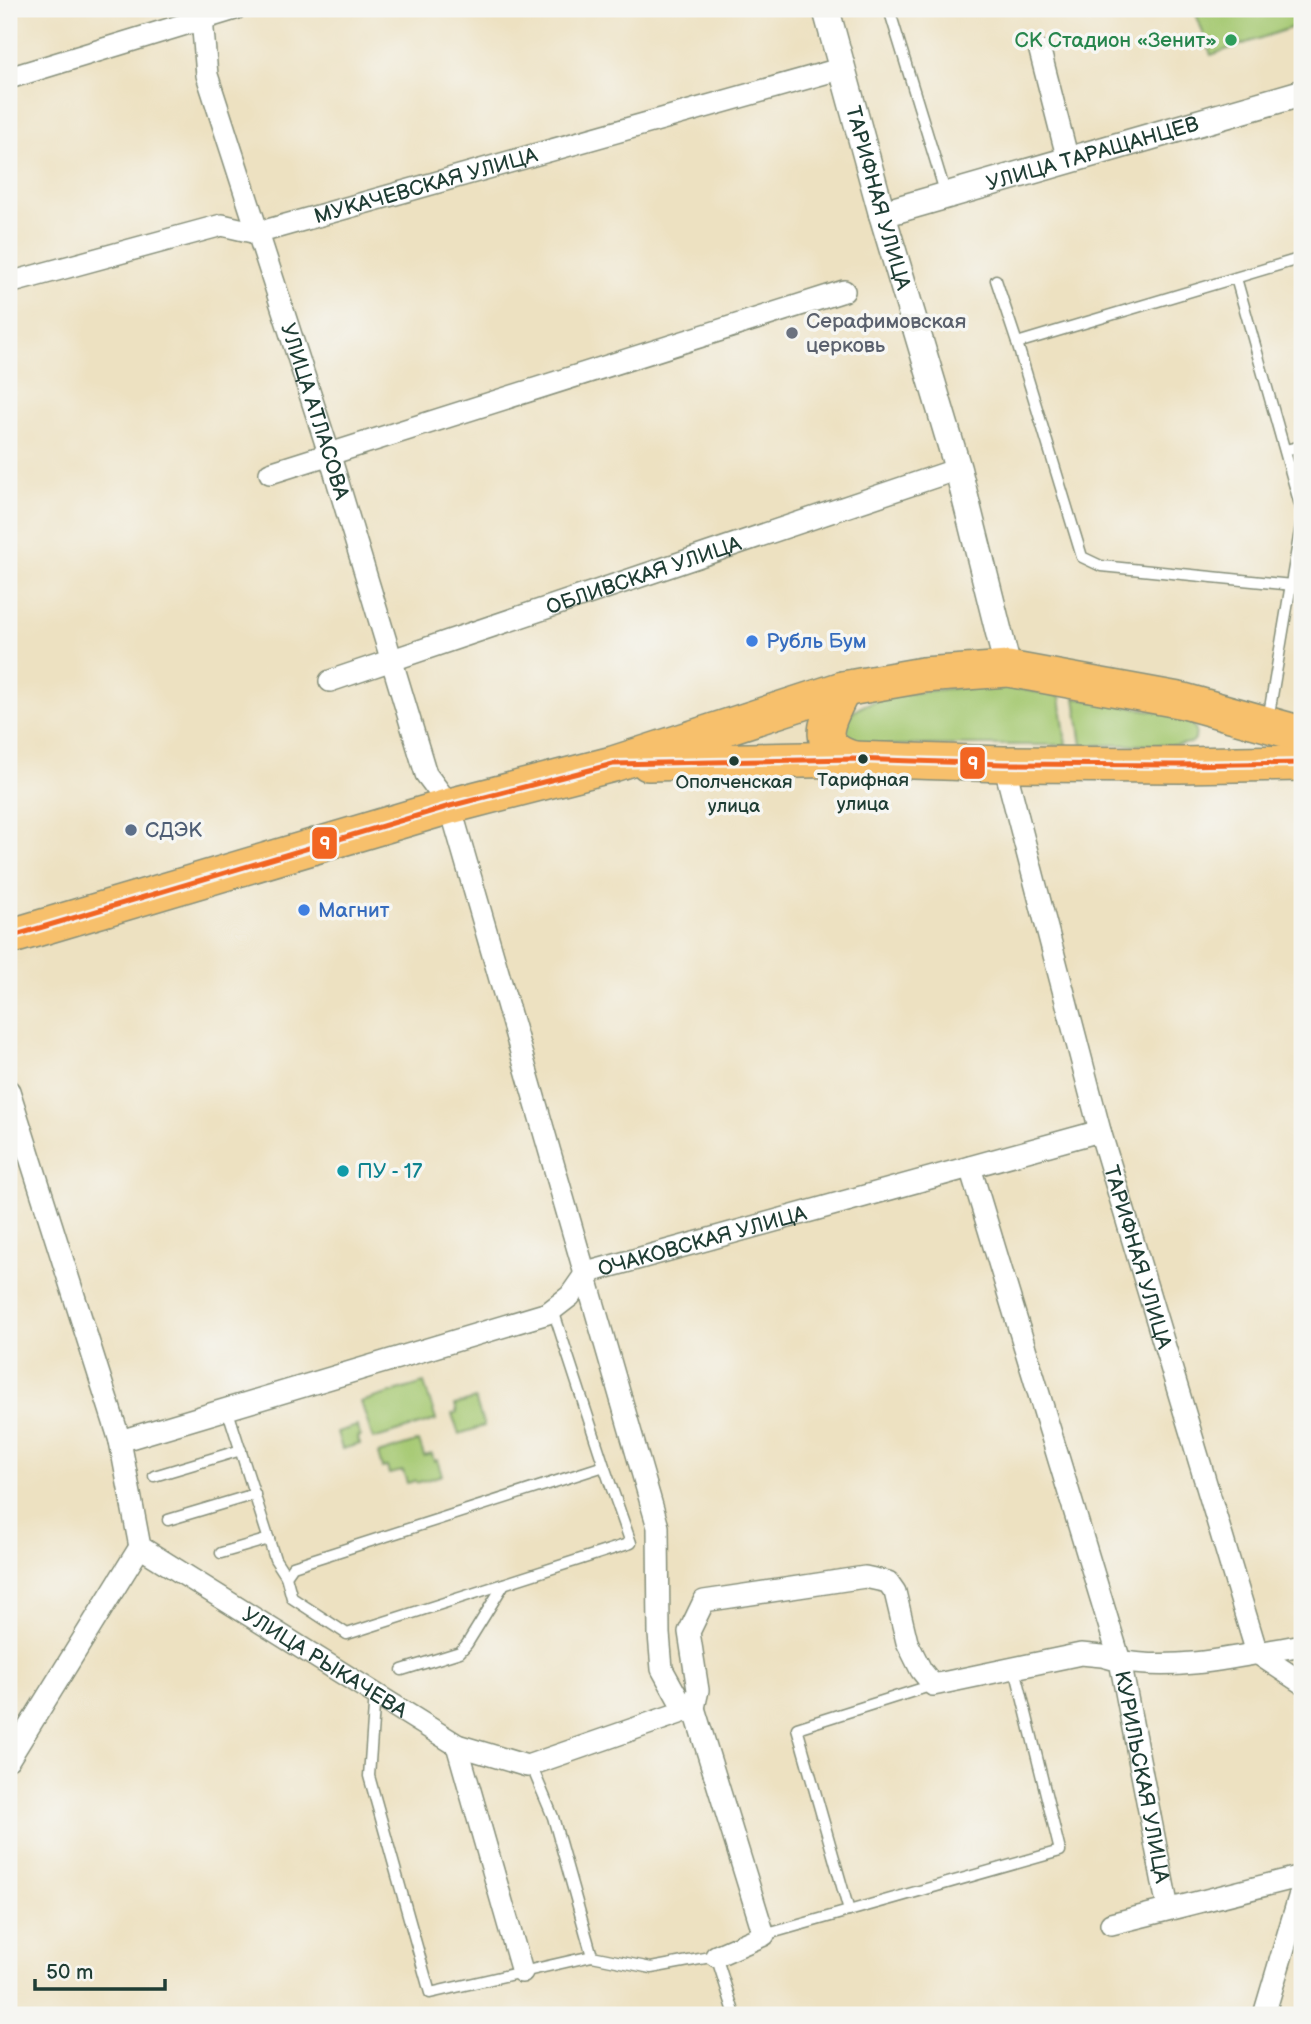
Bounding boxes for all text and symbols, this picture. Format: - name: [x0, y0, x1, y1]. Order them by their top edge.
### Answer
- place label: СК Стадион «Зенит»: [1014, 28, 1217, 53]
- marker: СК Стадион «Зенит»: [1223, 32, 1239, 48]
- street label: ТАРИФНАЯ УЛИЦА: [841, 103, 917, 293]
- street label: УЛИЦА ТАРАЩАНЦЕВ: [983, 111, 1202, 196]
- street label: МУКАЧЕВСКАЯ УЛИЦА: [311, 142, 541, 229]
- place label: Серафимовская церковь: [806, 309, 966, 358]
- street label: УЛИЦА АТЛАСОВА: [275, 320, 355, 503]
- marker: Серафимовская церковь: [784, 325, 800, 341]
- street label: ОБЛИВСКАЯ УЛИЦА: [543, 531, 745, 620]
- place label: Рубль Бум: [766, 629, 867, 654]
- marker: Рубль Бум: [744, 633, 760, 649]
- line badge: 9: [959, 746, 986, 780]
- marker: Тарифная улица: [856, 752, 870, 766]
- text: 9: [967, 753, 979, 776]
- marker: Ополченская улица: [727, 754, 741, 768]
- place label: Тарифная улица: [817, 769, 909, 816]
- place label: Ополченская улица: [675, 771, 793, 818]
- place label: СДЭК: [145, 818, 202, 843]
- marker: СДЭК: [123, 822, 139, 838]
- line badge: 9: [311, 826, 338, 860]
- text: 9: [319, 833, 331, 856]
- place label: Магнит: [318, 898, 390, 923]
- marker: Магнит: [296, 902, 312, 918]
- place label: ПУ - 17: [357, 1159, 423, 1184]
- street label: ТАРИФНАЯ УЛИЦА: [1099, 1162, 1177, 1352]
- marker: ПУ - 17: [335, 1163, 351, 1179]
- street label: ОЧАКОВСКАЯ УЛИЦА: [595, 1200, 809, 1282]
- street label: УЛИЦА РЫКАЧЕВА: [238, 1602, 412, 1723]
- street label: КУРИЛЬСКАЯ УЛИЦА: [1110, 1668, 1175, 1885]
- scale bar: [35, 1947, 164, 1991]
- text: 50 m: [46, 1960, 93, 1985]

